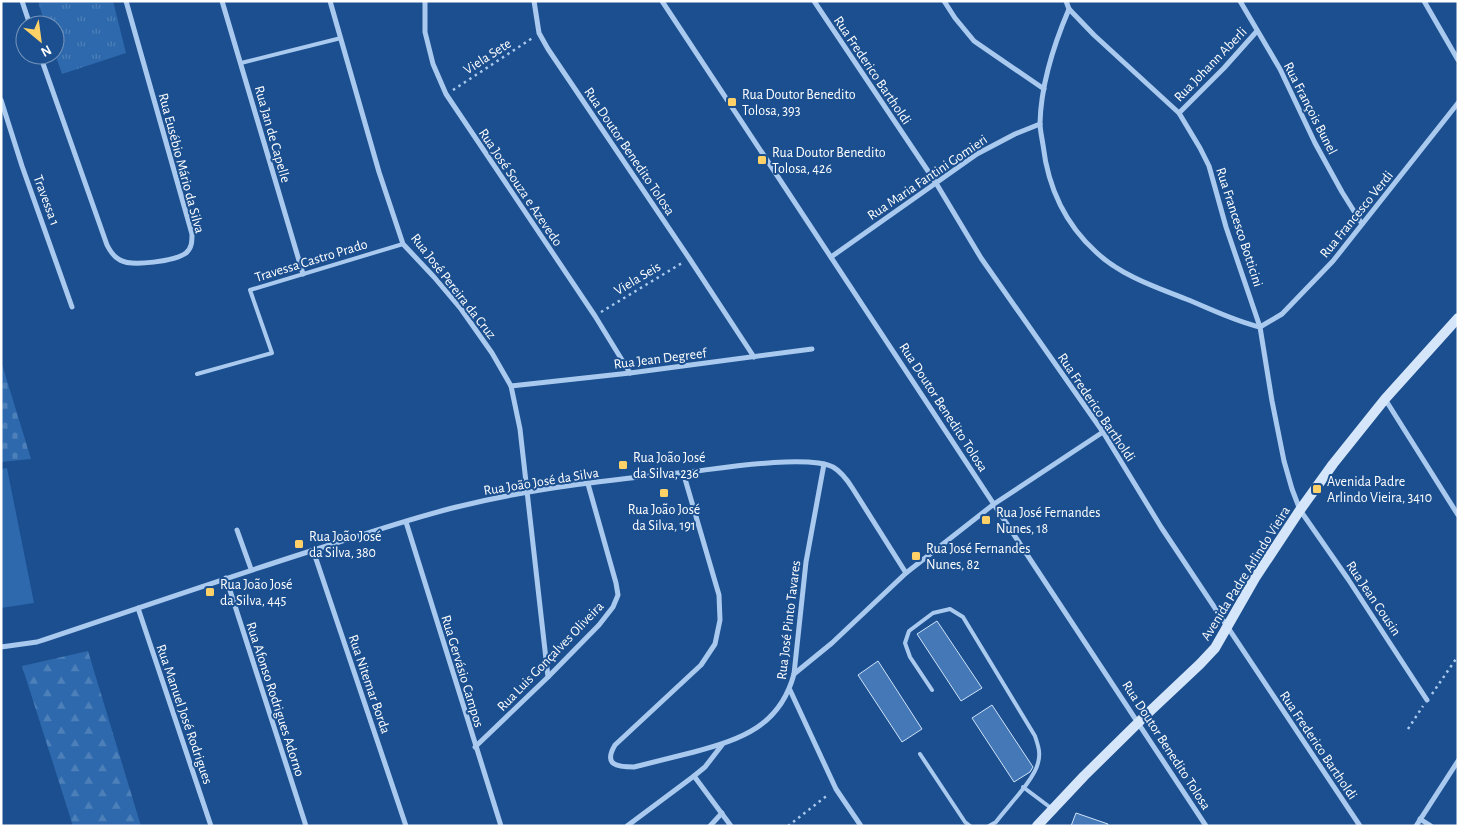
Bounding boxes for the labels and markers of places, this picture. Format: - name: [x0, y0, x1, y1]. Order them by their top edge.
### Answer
- place label: Rua Doutor Benedito Tolosa, 393: [742, 88, 856, 118]
- marker: Rua Doutor Benedito Tolosa, 393: [726, 96, 738, 108]
- place label: Rua Doutor Benedito Tolosa, 426: [772, 146, 886, 176]
- marker: Rua Doutor Benedito Tolosa, 426: [756, 154, 768, 166]
- place label: Rua João José da Silva, 236: [633, 451, 706, 481]
- marker: Rua João José da Silva, 236: [617, 459, 629, 471]
- place label: Avenida Padre Arlindo Vieira, 3410: [1327, 475, 1432, 505]
- marker: Avenida Padre Arlindo Vieira, 3410: [1311, 483, 1323, 495]
- marker: Rua João José da Silva, 191: [658, 487, 670, 499]
- place label: Rua João José da Silva, 191: [628, 503, 700, 533]
- place label: Rua José Fernandes Nunes, 18: [996, 506, 1101, 536]
- marker: Rua José Fernandes Nunes, 18: [980, 514, 992, 526]
- place label: Rua João José da Silva, 380: [309, 530, 382, 560]
- marker: Rua João José da Silva, 380: [293, 538, 305, 550]
- place label: Rua José Fernandes Nunes, 82: [926, 542, 1031, 572]
- marker: Rua José Fernandes Nunes, 82: [910, 550, 922, 562]
- place label: Rua João José da Silva, 445: [220, 578, 293, 608]
- marker: Rua João José da Silva, 445: [204, 586, 216, 598]

